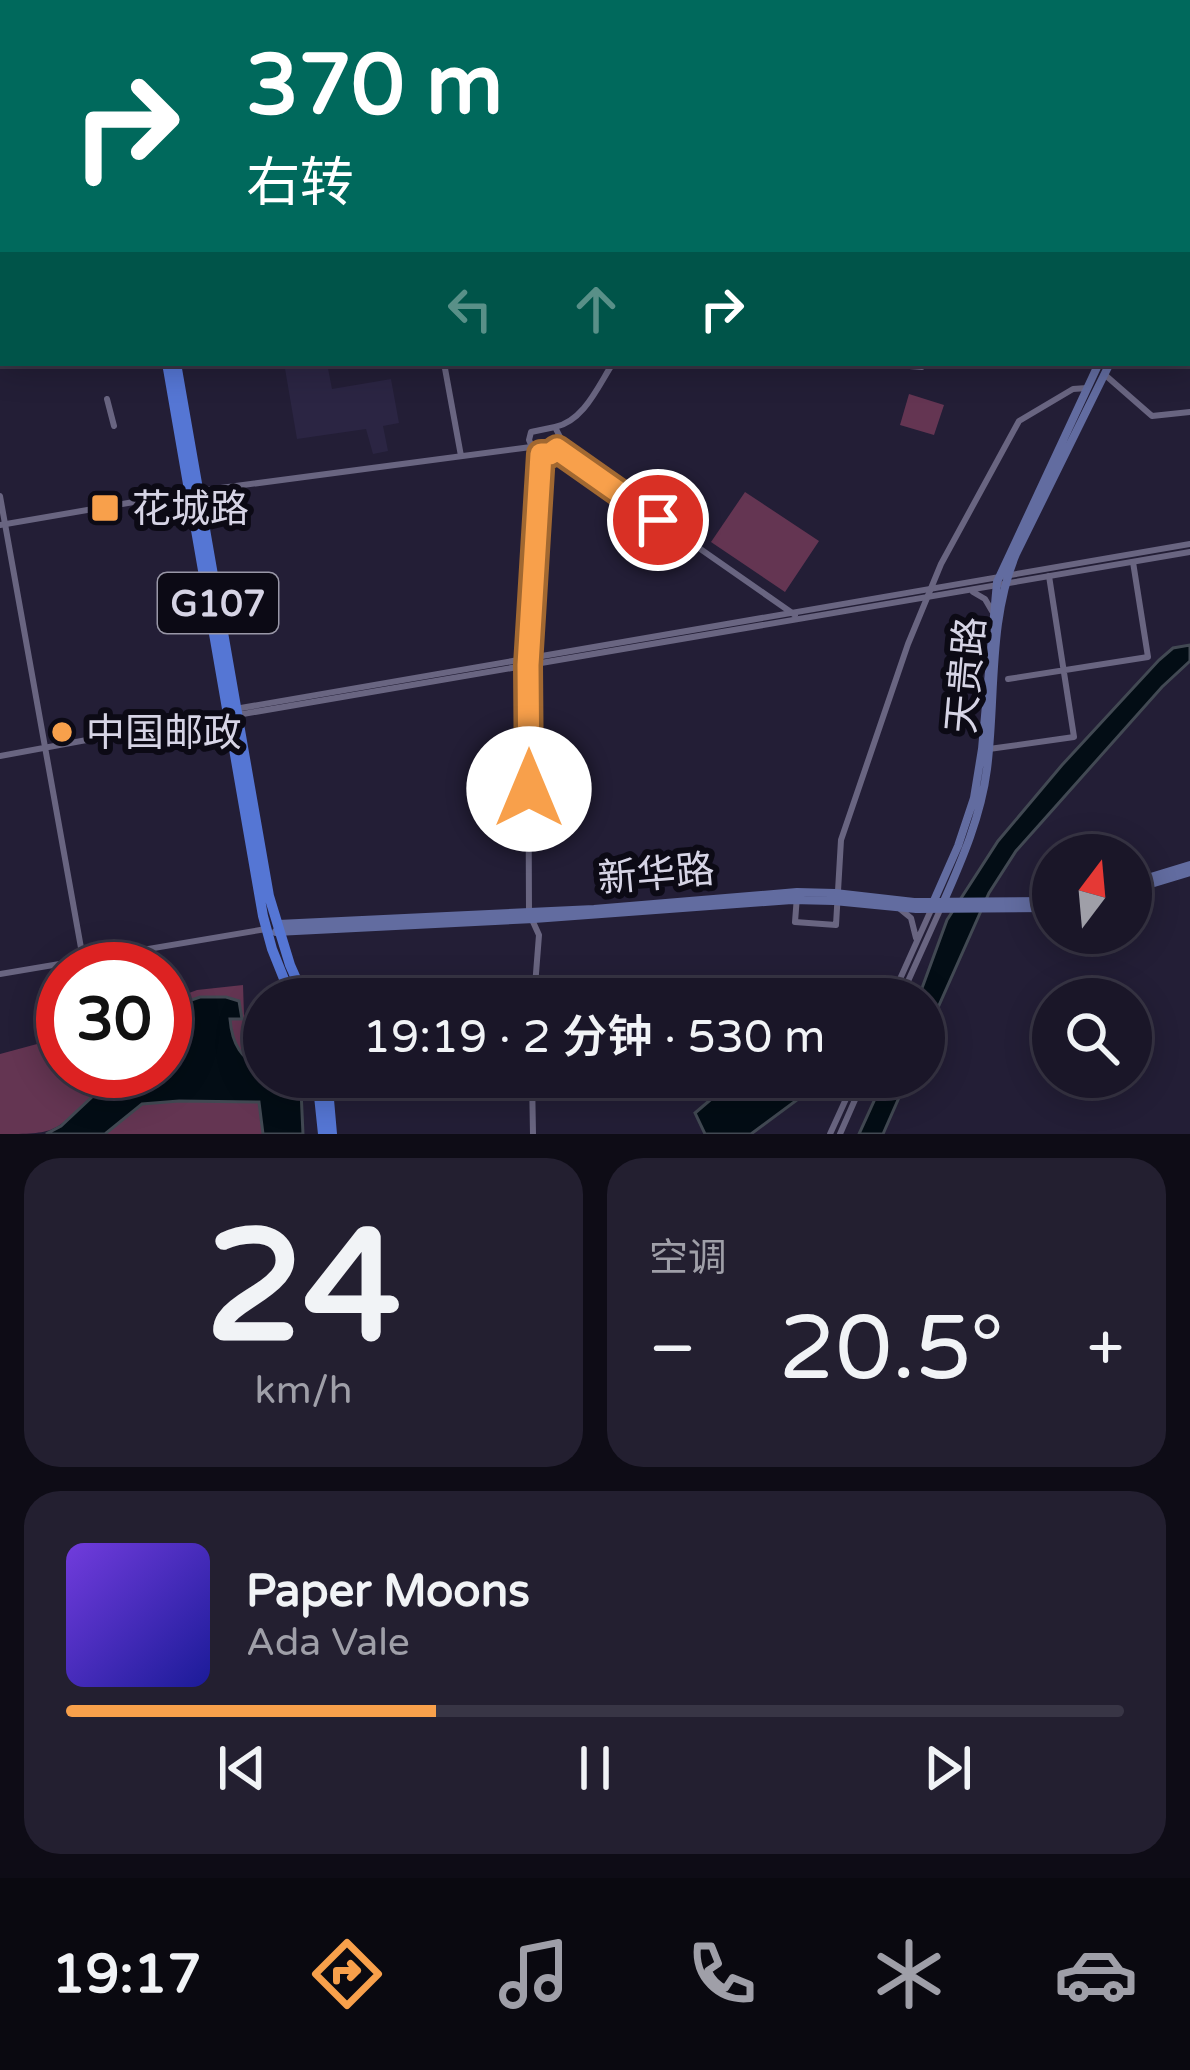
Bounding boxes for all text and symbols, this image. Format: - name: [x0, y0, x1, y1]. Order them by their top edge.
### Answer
- text: 370 m: [246, 36, 503, 137]
- icon: right: [48, 48, 204, 204]
- text: 右转: [246, 151, 354, 216]
- icon: left: [437, 276, 503, 342]
- icon: ahead: [563, 276, 629, 342]
- icon: right: [689, 276, 755, 342]
- pin: [607, 469, 709, 571]
- place label: 花城路: [132, 486, 249, 533]
- icon: arrive: [625, 487, 691, 553]
- marker: 花城路: [89, 492, 121, 524]
- road number: G107: [158, 573, 278, 633]
- street label: 天贵路: [938, 615, 995, 735]
- place label: 中国邮政: [86, 710, 242, 757]
- marker: 中国邮政: [49, 719, 75, 745]
- position arrow: [466, 726, 592, 852]
- north arrow: [1032, 834, 1152, 954]
- map controls: [1032, 834, 1152, 1098]
- street label: 新华路: [596, 846, 716, 903]
- speed limit sign: 30: [36, 942, 192, 1098]
- button: search: [1032, 978, 1152, 1098]
- text: 19:19 · 2 分钟 · 530 m: [363, 1011, 825, 1065]
- text: 24: [206, 1195, 401, 1383]
- text: 空调: [649, 1235, 727, 1282]
- text: 20.5°: [779, 1295, 1004, 1404]
- text: −: [649, 1309, 696, 1389]
- text: +: [1087, 1309, 1124, 1389]
- text: km/h: [254, 1367, 353, 1414]
- text: Paper Moons: [246, 1565, 530, 1619]
- text: Ada Vale: [246, 1619, 410, 1666]
- icon: previous: [209, 1735, 275, 1801]
- icon: pause: [562, 1735, 628, 1801]
- icon: next: [915, 1735, 981, 1801]
- icon: directions: [305, 1932, 389, 2016]
- icon: music: [492, 1932, 576, 2016]
- icon: phone: [680, 1932, 764, 2016]
- icon: climate: [867, 1932, 951, 2016]
- icon: car: [1054, 1932, 1138, 2016]
- text: 19:17: [52, 1942, 201, 2007]

